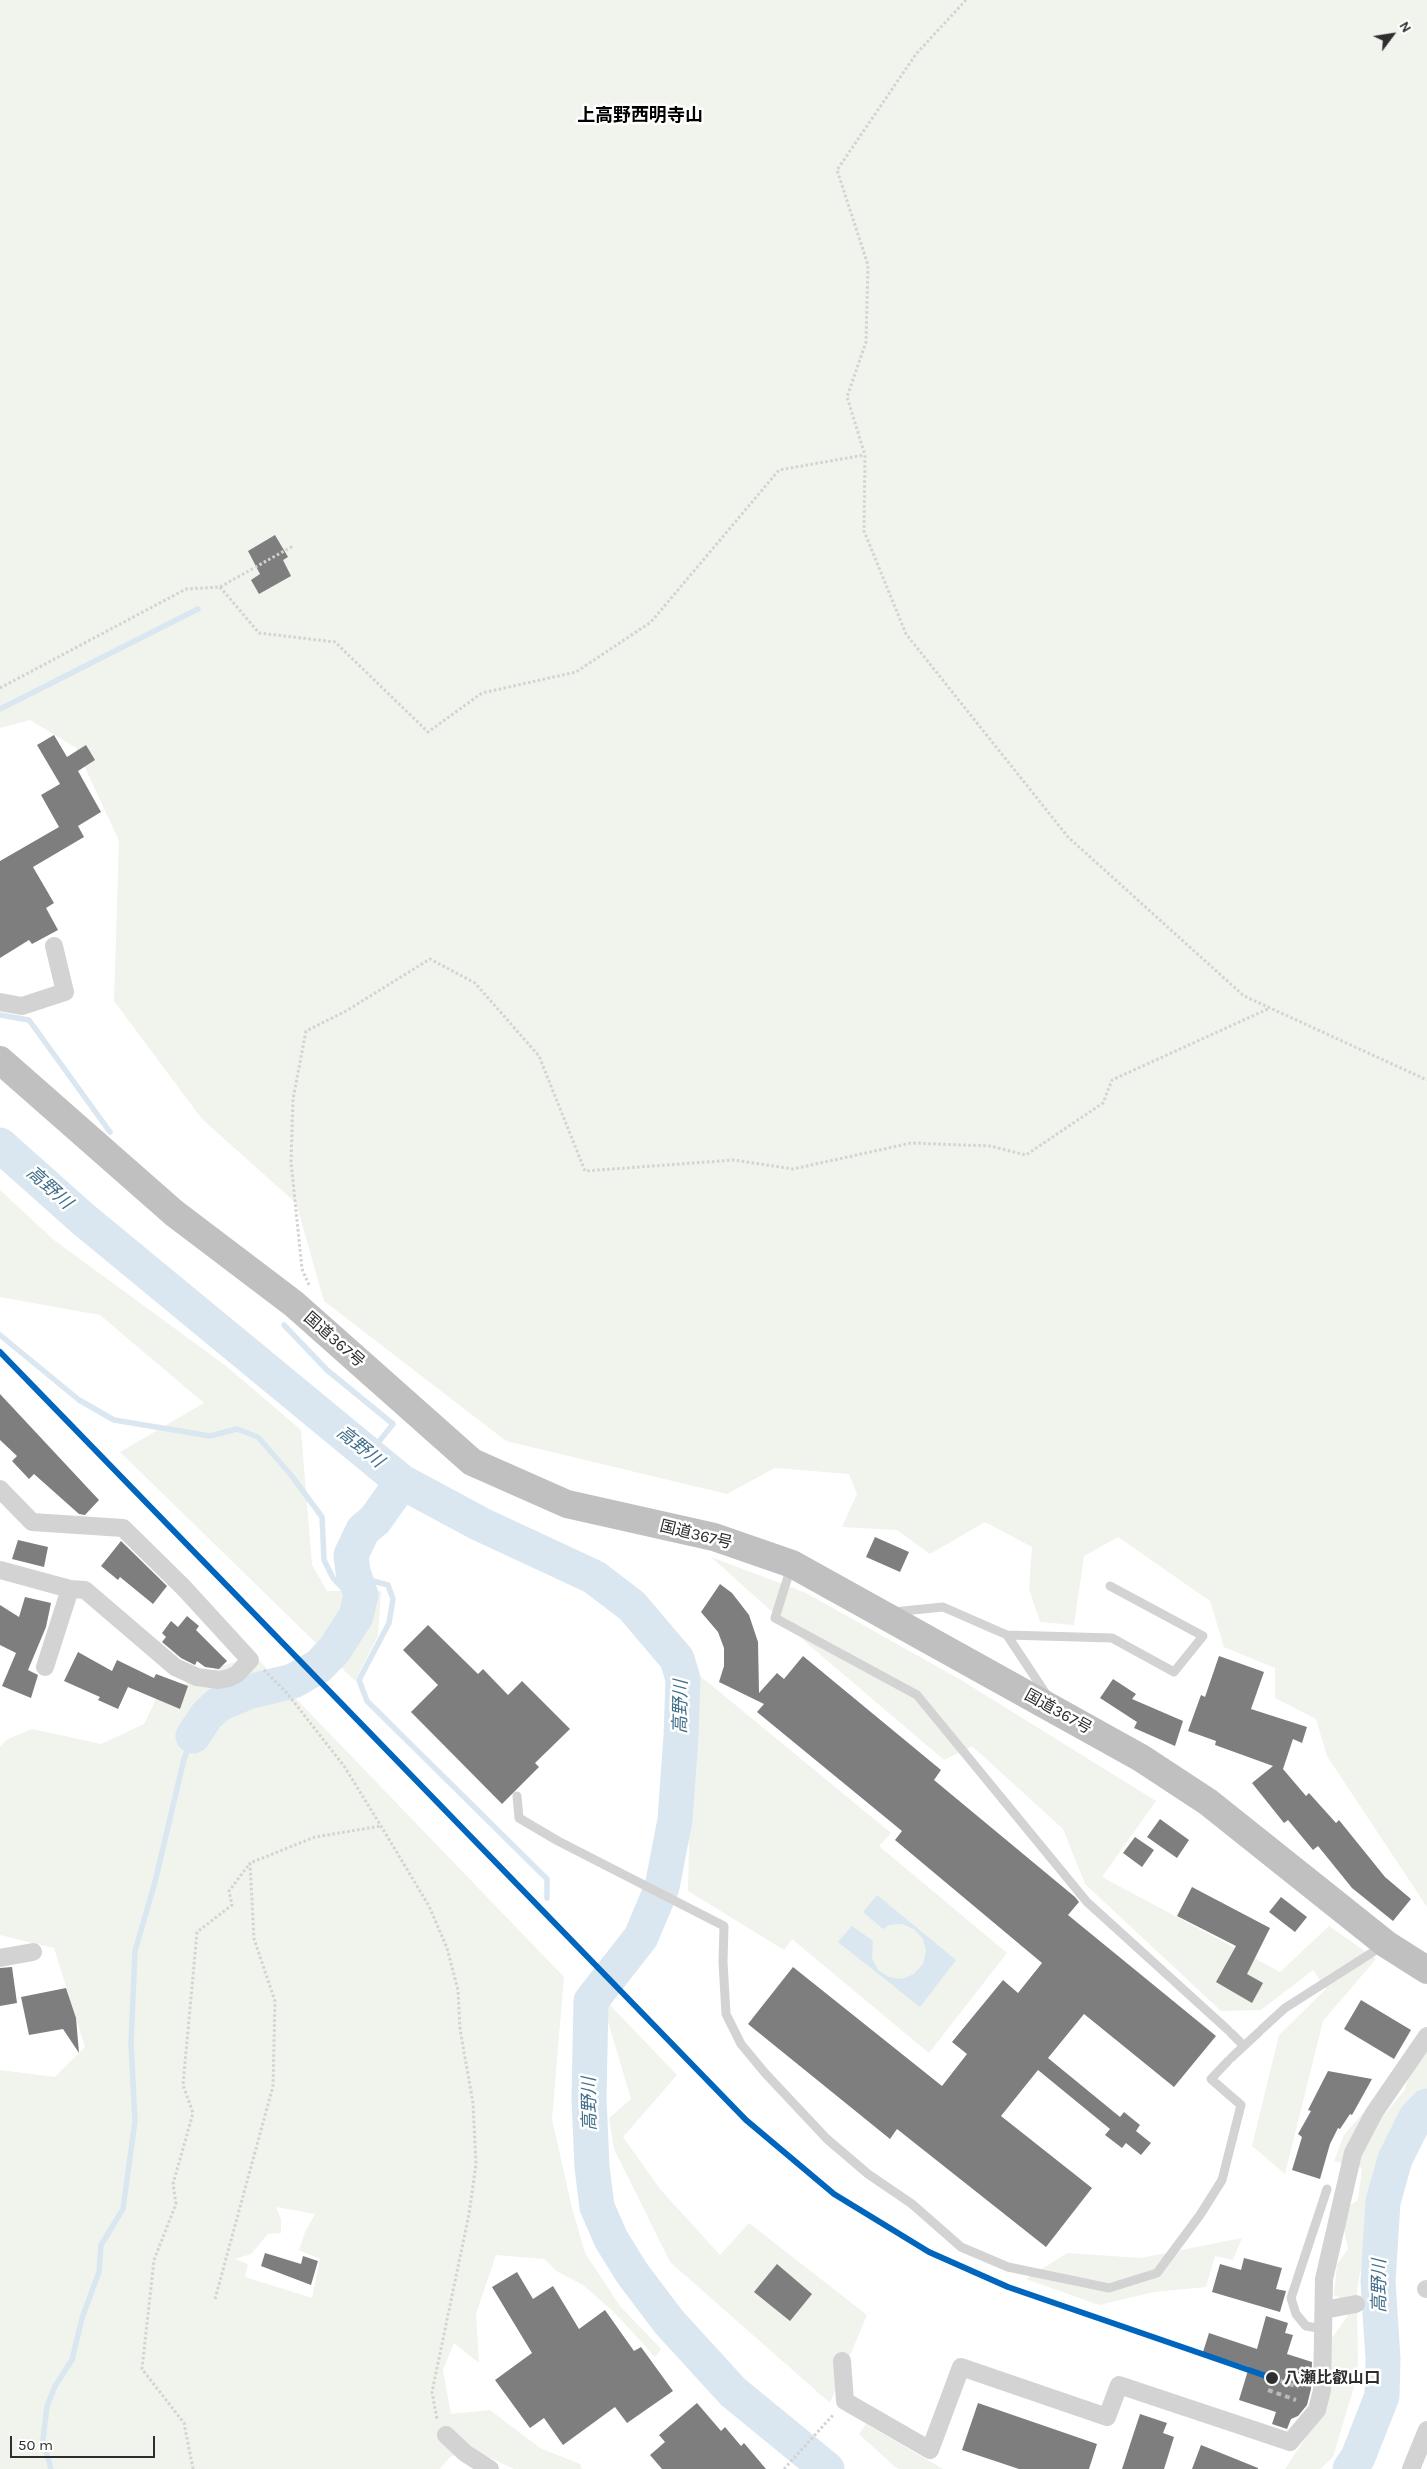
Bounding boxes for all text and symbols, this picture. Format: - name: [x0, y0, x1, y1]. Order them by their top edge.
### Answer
- north arrow: [1367, 10, 1417, 60]
- text: N: [1395, 18, 1415, 36]
- district label: 上高野西明寺山: [577, 105, 703, 127]
- water label: 高野川: [22, 1162, 76, 1214]
- street label: 国道367号: [300, 1308, 368, 1372]
- water label: 高野川: [332, 1422, 388, 1472]
- street label: 国道367号: [658, 1517, 734, 1553]
- water label: 高野川: [670, 1680, 692, 1734]
- street label: 国道367号: [1021, 1686, 1095, 1738]
- water label: 高野川: [579, 2077, 601, 2131]
- water label: 高野川: [1369, 2259, 1391, 2313]
- place label: 八瀬比叡山口: [1284, 2368, 1380, 2388]
- marker: 八瀬比叡山口: [1264, 2370, 1280, 2386]
- scale bar: [12, 2426, 158, 2458]
- text: 50 m: [18, 2436, 53, 2454]

